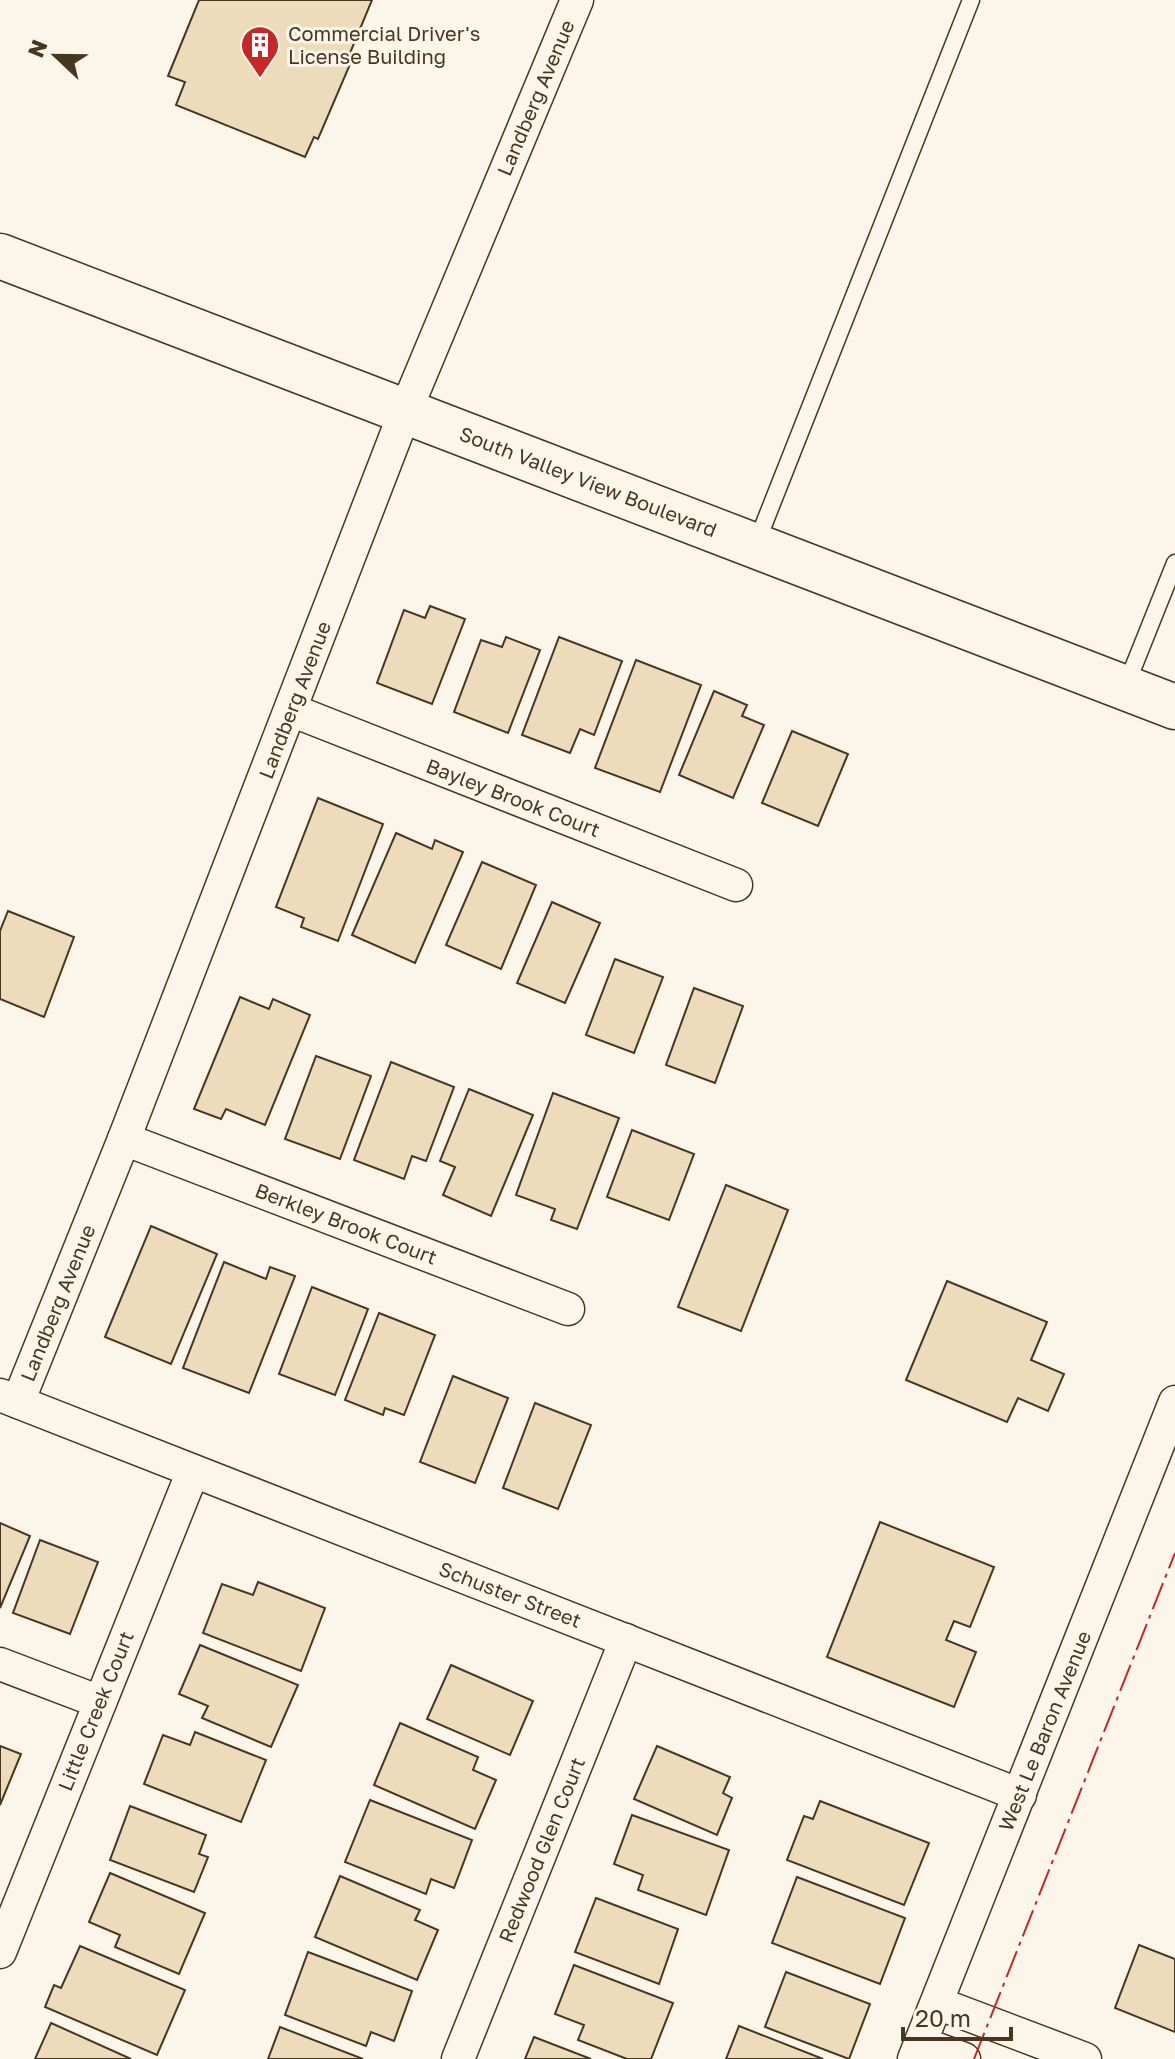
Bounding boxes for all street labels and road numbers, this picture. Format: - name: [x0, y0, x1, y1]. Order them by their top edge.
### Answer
- street label: Landberg Avenue: [491, 16, 579, 179]
- street label: South Valley View Boulevard: [456, 421, 720, 541]
- street label: Landberg Avenue: [253, 617, 335, 782]
- street label: Bayley Brook Court: [423, 753, 604, 841]
- street label: Berkley Brook Court: [252, 1177, 441, 1269]
- street label: Landberg Avenue: [15, 1221, 99, 1384]
- street label: Schuster Street: [436, 1556, 585, 1632]
- street label: Little Creek Court: [52, 1627, 138, 1794]
- street label: West Le Baron Avenue: [993, 1627, 1095, 1834]
- street label: Redwood Glen Court: [493, 1753, 589, 1946]

